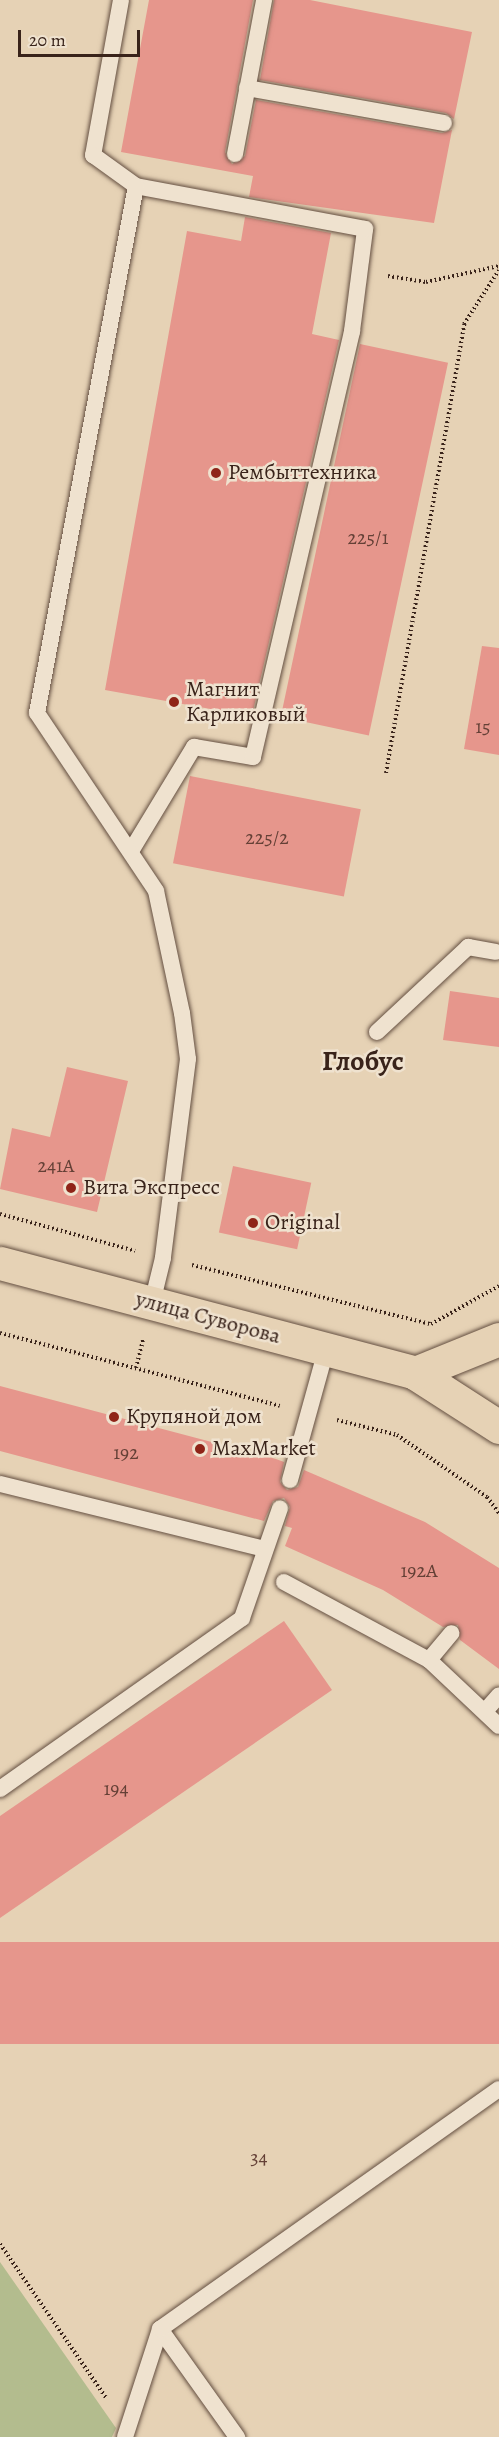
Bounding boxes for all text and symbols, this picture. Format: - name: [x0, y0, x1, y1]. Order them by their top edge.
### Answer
- scale bar: [21, 18, 142, 56]
- text: 20 m: [29, 28, 66, 52]
- place label: Рембыттехника: [228, 460, 377, 486]
- marker: Рембыттехника: [209, 466, 223, 480]
- house number: 225/1: [347, 525, 389, 549]
- place label: Магнит Карликовый: [186, 676, 305, 728]
- marker: Магнит Карликовый: [167, 695, 181, 709]
- house number: 15: [475, 714, 491, 738]
- house number: 225/2: [245, 825, 289, 849]
- district label: Глобус: [322, 1044, 404, 1078]
- house number: 241А: [37, 1153, 75, 1177]
- place label: Вита Экспресс: [83, 1175, 220, 1201]
- marker: Вита Экспресс: [64, 1181, 78, 1195]
- place label: Original: [265, 1210, 340, 1236]
- marker: Original: [246, 1216, 260, 1230]
- street label: улица Суворова: [133, 1286, 283, 1350]
- place label: Крупяной дом: [126, 1404, 262, 1430]
- marker: Крупяной дом: [107, 1410, 121, 1424]
- place label: MaxMarket: [212, 1436, 316, 1462]
- house number: 192: [113, 1440, 139, 1464]
- marker: MaxMarket: [193, 1442, 207, 1456]
- house number: 192А: [400, 1558, 438, 1582]
- house number: 194: [104, 1776, 128, 1800]
- house number: 34: [250, 2145, 268, 2169]

